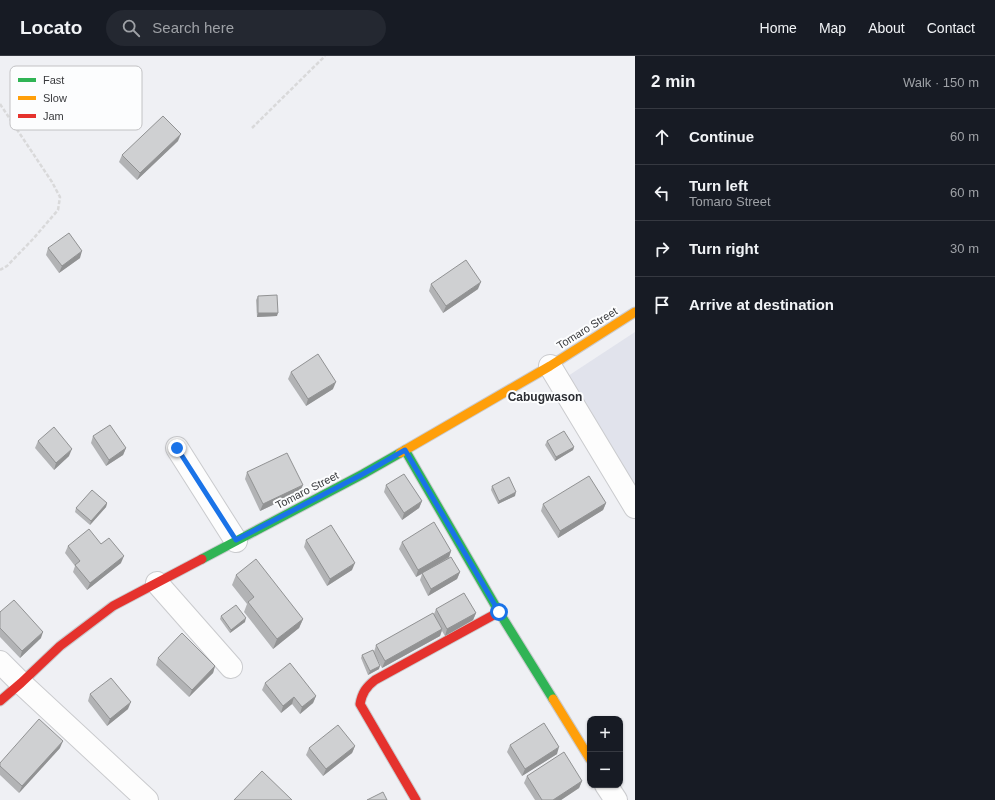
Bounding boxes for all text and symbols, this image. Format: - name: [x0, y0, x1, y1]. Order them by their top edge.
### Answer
- search box: [106, 10, 386, 46]
- text: Locato: [20, 17, 82, 38]
- icon: search: [120, 17, 142, 39]
- text: Search here: [152, 19, 234, 36]
- text: Home: [760, 20, 797, 36]
- text: Map: [819, 20, 846, 36]
- text: About: [868, 20, 905, 36]
- text: Contact: [927, 20, 975, 36]
- legend: [10, 66, 142, 130]
- text: 2 min: [651, 72, 695, 91]
- text: Fast: [43, 74, 64, 86]
- text: Walk · 150 m: [903, 75, 979, 90]
- text: Slow: [43, 92, 67, 104]
- text: Jam: [43, 110, 64, 122]
- icon: ahead: [651, 126, 673, 148]
- text: Continue: [689, 128, 754, 145]
- text: 60 m: [950, 129, 979, 144]
- text: Turn left: [689, 177, 748, 194]
- icon: left: [651, 182, 673, 204]
- text: 60 m: [950, 185, 979, 200]
- text: Tomaro Street: [689, 194, 771, 209]
- icon: right: [651, 238, 673, 260]
- text: Turn right: [689, 240, 759, 257]
- text: 30 m: [950, 241, 979, 256]
- icon: arrive: [651, 294, 673, 316]
- text: Arrive at destination: [689, 296, 834, 313]
- street label: Tomaro Street: [555, 305, 619, 351]
- district label: Cabugwason: [508, 390, 582, 404]
- route end: [168, 439, 186, 457]
- street label: Tomaro Street: [273, 469, 341, 511]
- route start: [490, 603, 508, 621]
- map controls: [587, 716, 623, 788]
- button: +: [587, 716, 623, 752]
- button: −: [587, 752, 623, 788]

